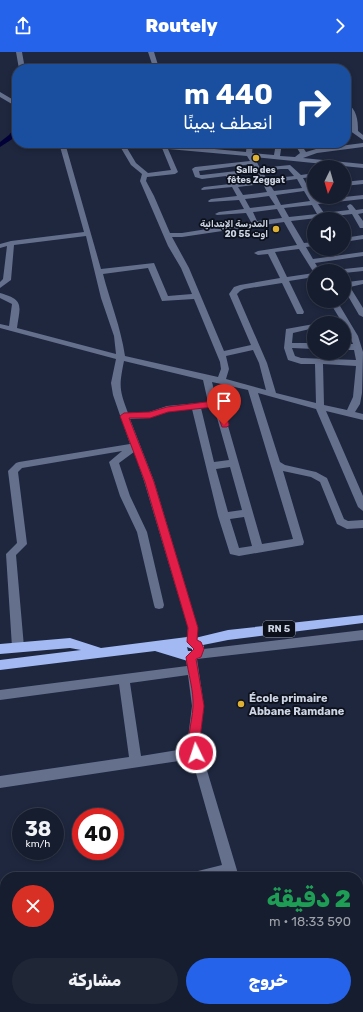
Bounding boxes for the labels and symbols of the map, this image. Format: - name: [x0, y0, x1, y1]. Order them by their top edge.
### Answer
- marker: Salle des fêtes Zeggat: [251, 153, 261, 163]
- north arrow: [307, 160, 351, 204]
- place label: Salle des fêtes Zeggat: [227, 165, 285, 186]
- place label: المدرسة الإبتدائية 20 اوت 55: [200, 219, 268, 240]
- marker: المدرسة الإبتدائية 20 اوت 55: [271, 224, 281, 234]
- pin: [207, 384, 241, 425]
- road number: RN 5: [263, 621, 295, 637]
- place label: École primaire Abbane Ramdane: [249, 692, 345, 718]
- marker: École primaire Abbane Ramdane: [236, 699, 246, 709]
- position arrow: [175, 732, 217, 774]
- speed limit sign: 40: [72, 808, 124, 860]

